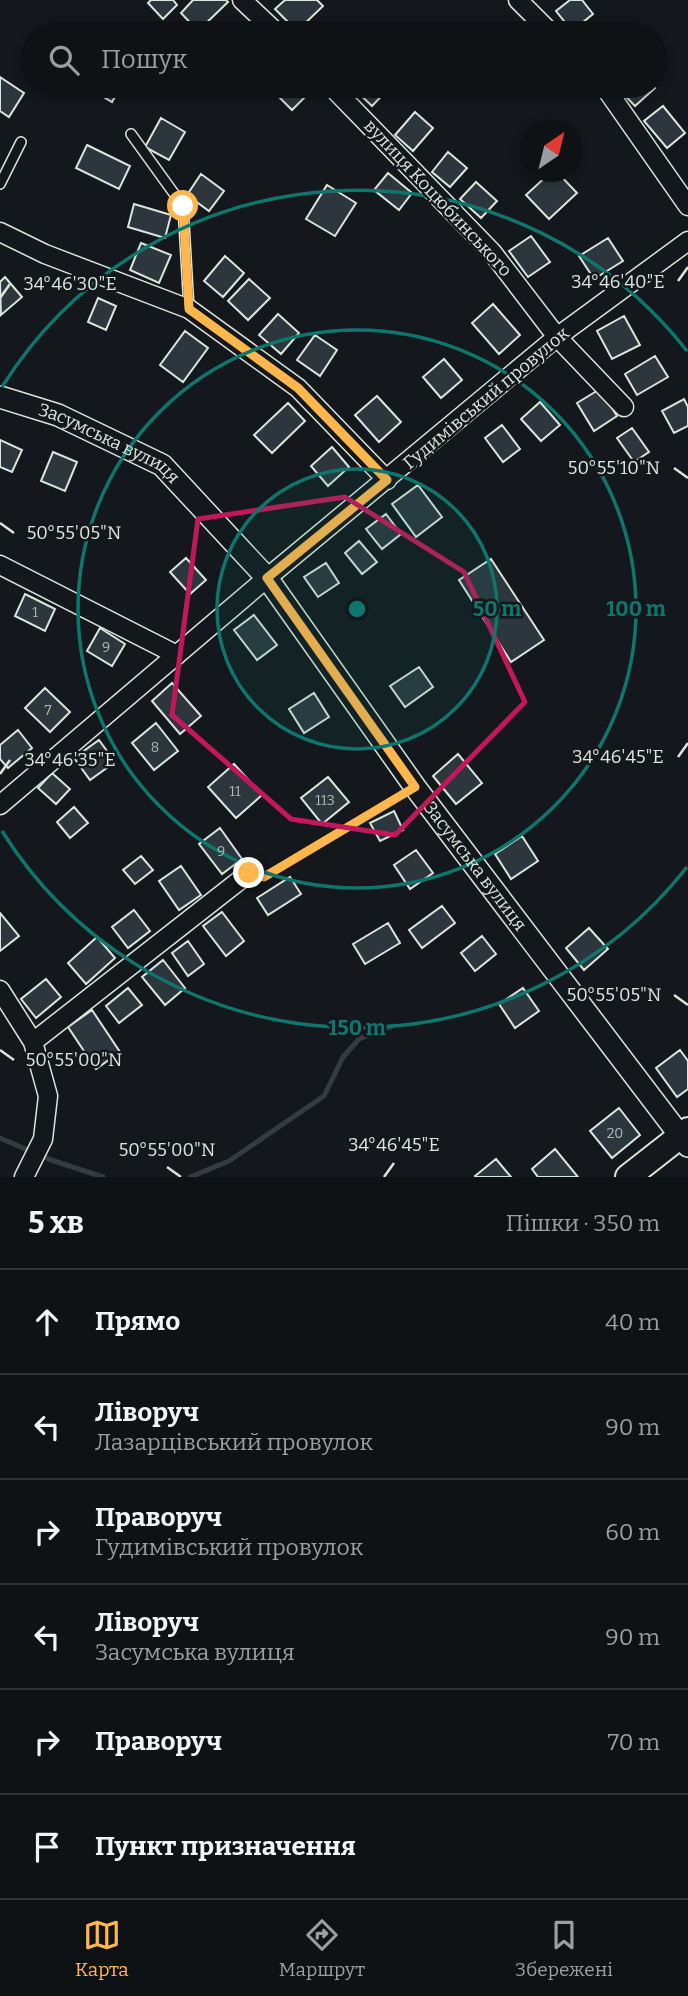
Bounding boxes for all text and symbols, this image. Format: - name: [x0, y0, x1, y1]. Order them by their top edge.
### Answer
- search box: [21, 21, 667, 98]
- icon: search: [45, 41, 83, 79]
- text: Пошук: [101, 44, 187, 75]
- street label: вулиця Коцюбинського: [359, 115, 517, 281]
- north arrow: [520, 119, 583, 182]
- route start: [167, 190, 198, 221]
- text: 34°46'40"E: [571, 271, 665, 293]
- text: 34°46'30"E: [23, 273, 117, 295]
- street label: Гудимівський провулок: [399, 322, 574, 474]
- street label: Засумська вулиця: [36, 399, 184, 488]
- text: 50°55'10"N: [568, 457, 660, 479]
- text: 50°55'05"N: [27, 522, 121, 544]
- text: 50 m: [473, 596, 521, 622]
- text: 100 m: [606, 596, 666, 622]
- centre of rings: [345, 597, 369, 621]
- house number: 1: [32, 604, 38, 621]
- house number: 9: [102, 639, 110, 656]
- house number: 7: [44, 702, 52, 719]
- house number: 8: [151, 739, 159, 756]
- text: 34°46'45"E: [572, 746, 664, 768]
- text: 34°46'35"E: [24, 749, 116, 771]
- house number: 11: [229, 783, 241, 800]
- house number: 113: [315, 792, 335, 809]
- street label: Засумська вулиця: [419, 797, 531, 935]
- house number: 9: [217, 843, 225, 860]
- route end: [233, 857, 264, 888]
- text: 50°55'05"N: [567, 984, 661, 1006]
- text: 150 m: [328, 1015, 386, 1041]
- text: 50°55'00"N: [26, 1049, 122, 1071]
- house number: 20: [607, 1125, 623, 1142]
- text: 34°46'45"E: [348, 1134, 440, 1156]
- text: 50°55'00"N: [119, 1139, 215, 1161]
- text: 5 хв: [28, 1205, 84, 1241]
- text: Пішки · 350 m: [506, 1209, 660, 1237]
- icon: ahead: [28, 1303, 66, 1341]
- text: Прямо: [95, 1306, 180, 1337]
- text: 40 m: [605, 1308, 660, 1336]
- text: Ліворуч: [95, 1397, 199, 1428]
- icon: left: [28, 1408, 66, 1446]
- text: 90 m: [605, 1413, 660, 1441]
- text: Лазарцівський провулок: [95, 1428, 373, 1456]
- text: Праворуч: [95, 1502, 222, 1533]
- icon: right: [28, 1513, 66, 1551]
- text: 60 m: [605, 1518, 660, 1546]
- text: Гудимівський провулок: [95, 1533, 363, 1561]
- text: Ліворуч: [95, 1607, 199, 1638]
- icon: left: [28, 1618, 66, 1656]
- text: 90 m: [605, 1623, 660, 1651]
- text: Засумська вулиця: [95, 1638, 295, 1666]
- icon: right: [28, 1723, 66, 1761]
- text: Праворуч: [95, 1726, 222, 1757]
- text: 70 m: [608, 1728, 660, 1756]
- icon: arrive: [28, 1828, 66, 1866]
- text: Пункт призначення: [95, 1831, 356, 1862]
- tab: Карта: [75, 1916, 129, 1981]
- tab: Маршрут: [279, 1916, 365, 1981]
- tab: Збережені: [515, 1916, 613, 1981]

